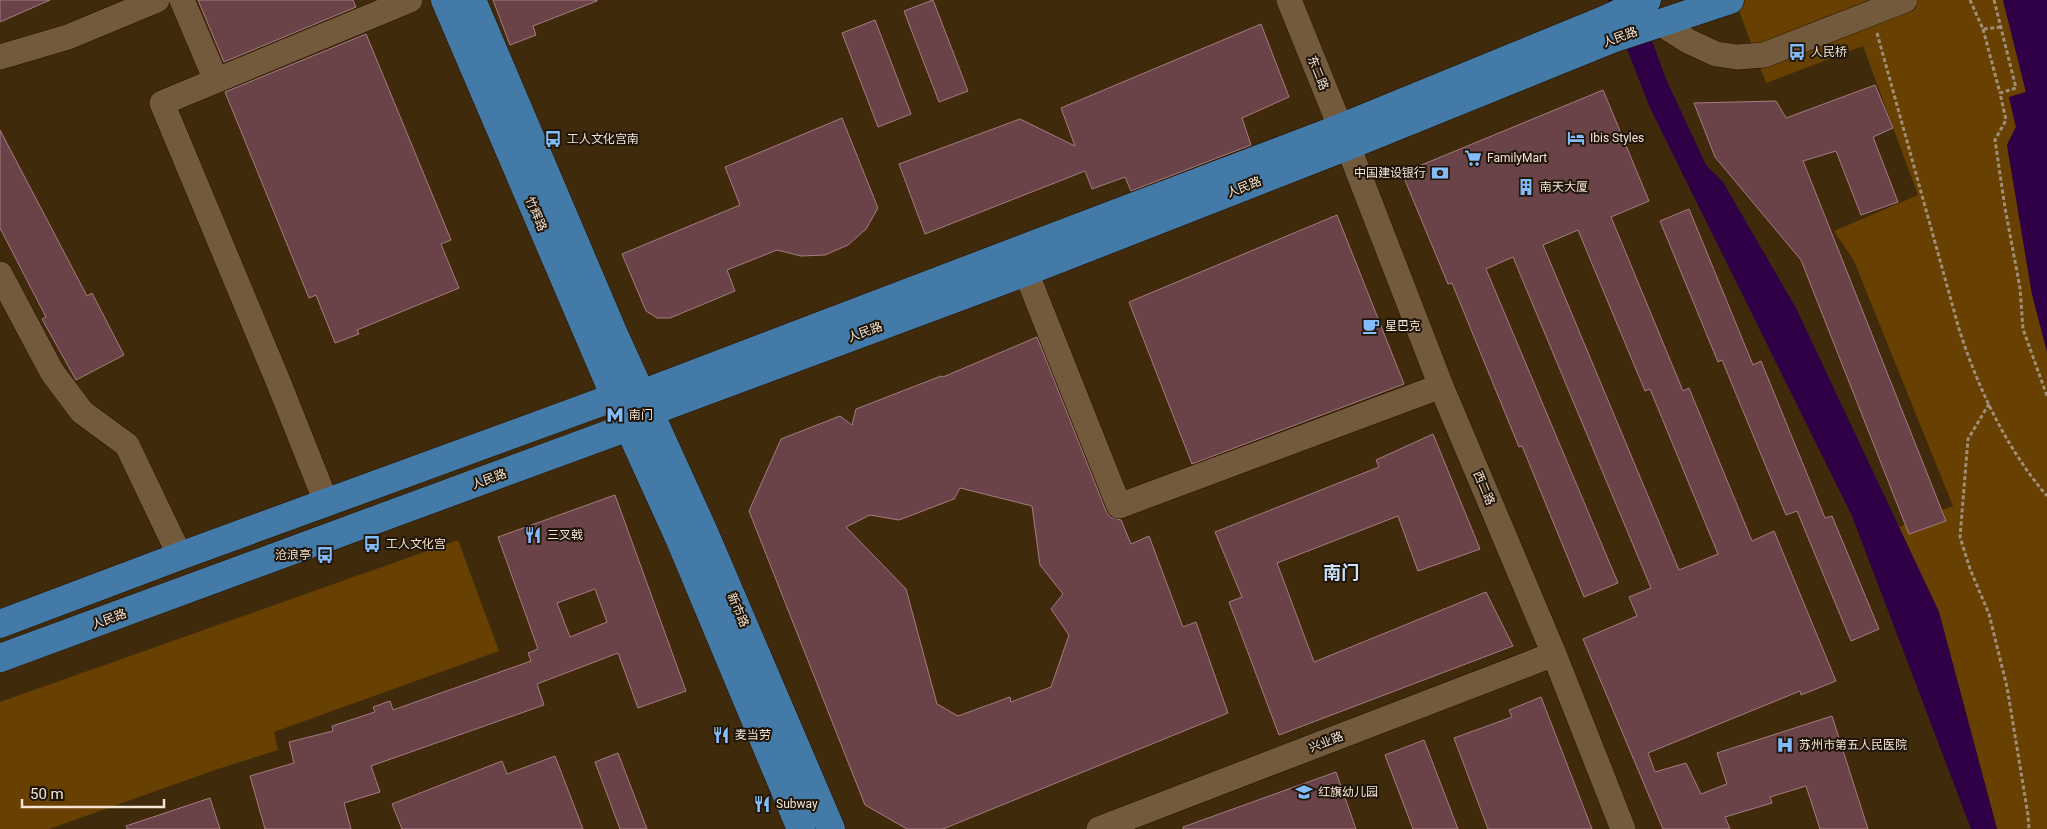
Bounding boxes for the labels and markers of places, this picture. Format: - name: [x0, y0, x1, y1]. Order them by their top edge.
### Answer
- bus stop icon: 人民桥: [1787, 42, 1807, 62]
- place label: 人民桥: [1811, 45, 1847, 59]
- hotel icon: Ibis Styles: [1566, 128, 1586, 148]
- bus stop icon: 工人文化宫南: [543, 129, 563, 149]
- place label: Ibis Styles: [1590, 131, 1644, 145]
- place label: 工人文化宫南: [567, 132, 639, 146]
- supermarket icon: FamilyMart: [1463, 148, 1483, 168]
- place label: FamilyMart: [1487, 151, 1547, 165]
- bank icon: 中国建设银行: [1430, 163, 1450, 183]
- place label: 中国建设银行: [1354, 166, 1426, 180]
- building icon: 南天大厦: [1516, 177, 1536, 197]
- place label: 南天大厦: [1540, 180, 1588, 194]
- cafe icon: 星巴克: [1361, 316, 1381, 336]
- place label: 星巴克: [1385, 319, 1421, 333]
- metro station icon: 南门: [605, 405, 625, 425]
- place label: 南门: [629, 408, 653, 422]
- restaurant icon: 三叉戟: [523, 525, 543, 545]
- place label: 三叉戟: [547, 528, 583, 542]
- bus stop icon: 工人文化宫: [362, 534, 382, 554]
- place label: 工人文化宫: [386, 537, 446, 551]
- bus stop icon: 沧浪亭: [315, 545, 335, 565]
- place label: 沧浪亭: [275, 548, 311, 562]
- restaurant icon: 麦当劳: [711, 725, 731, 745]
- place label: 麦当劳: [735, 728, 771, 742]
- hospital icon: 苏州市第五人民医院: [1775, 735, 1795, 755]
- place label: 苏州市第五人民医院: [1799, 738, 1907, 752]
- school or university icon: 红旗幼儿园: [1294, 782, 1314, 802]
- place label: 红旗幼儿园: [1318, 785, 1378, 799]
- restaurant icon: Subway: [752, 794, 772, 814]
- place label: Subway: [776, 797, 818, 811]

